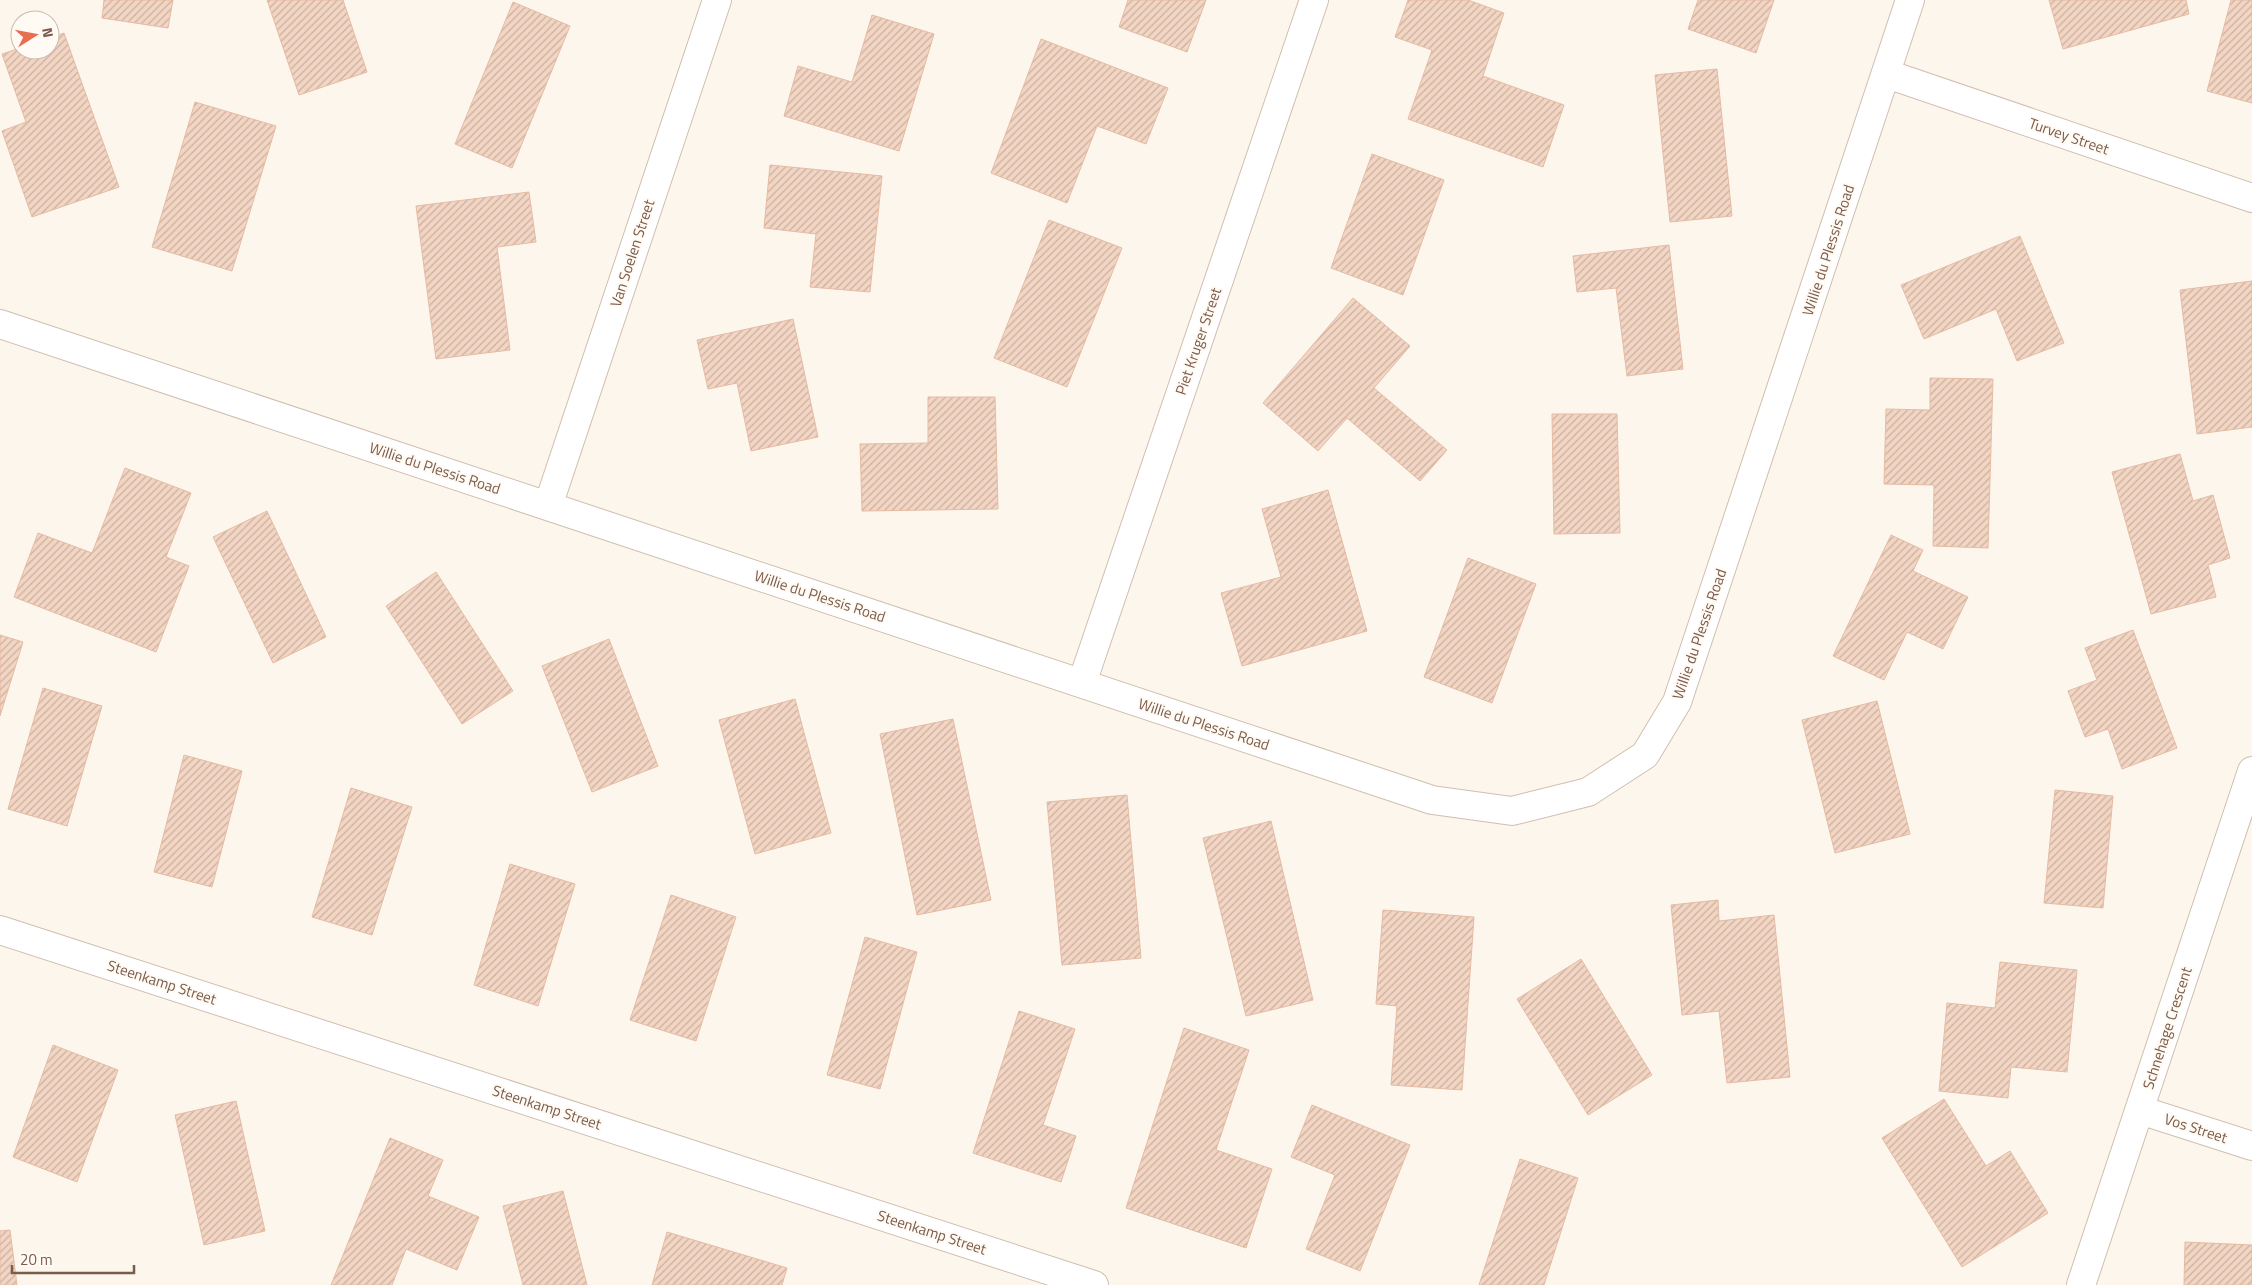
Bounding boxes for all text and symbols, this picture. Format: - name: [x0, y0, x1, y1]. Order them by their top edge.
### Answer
- north arrow: [10, 10, 60, 60]
- text: N: [37, 26, 59, 39]
- street label: Turvey Street: [2026, 112, 2113, 161]
- street label: Willie du Plessis Road: [1796, 181, 1860, 319]
- street label: Van Soelen Street: [604, 196, 660, 310]
- street label: Piet Kruger Street: [1169, 283, 1227, 398]
- street label: Willie du Plessis Road: [366, 436, 504, 500]
- street label: Willie du Plessis Road: [751, 564, 889, 628]
- street label: Willie du Plessis Road: [1666, 566, 1732, 702]
- street label: Willie du Plessis Road: [1135, 692, 1273, 756]
- street label: Steenkamp Street: [104, 954, 220, 1011]
- street label: Schnehage Crescent: [2136, 963, 2198, 1092]
- street label: Steenkamp Street: [489, 1079, 605, 1136]
- street label: Vos Street: [2161, 1107, 2231, 1149]
- street label: Steenkamp Street: [874, 1204, 990, 1261]
- scale bar: [12, 1242, 135, 1274]
- text: 20 m: [20, 1248, 53, 1271]

